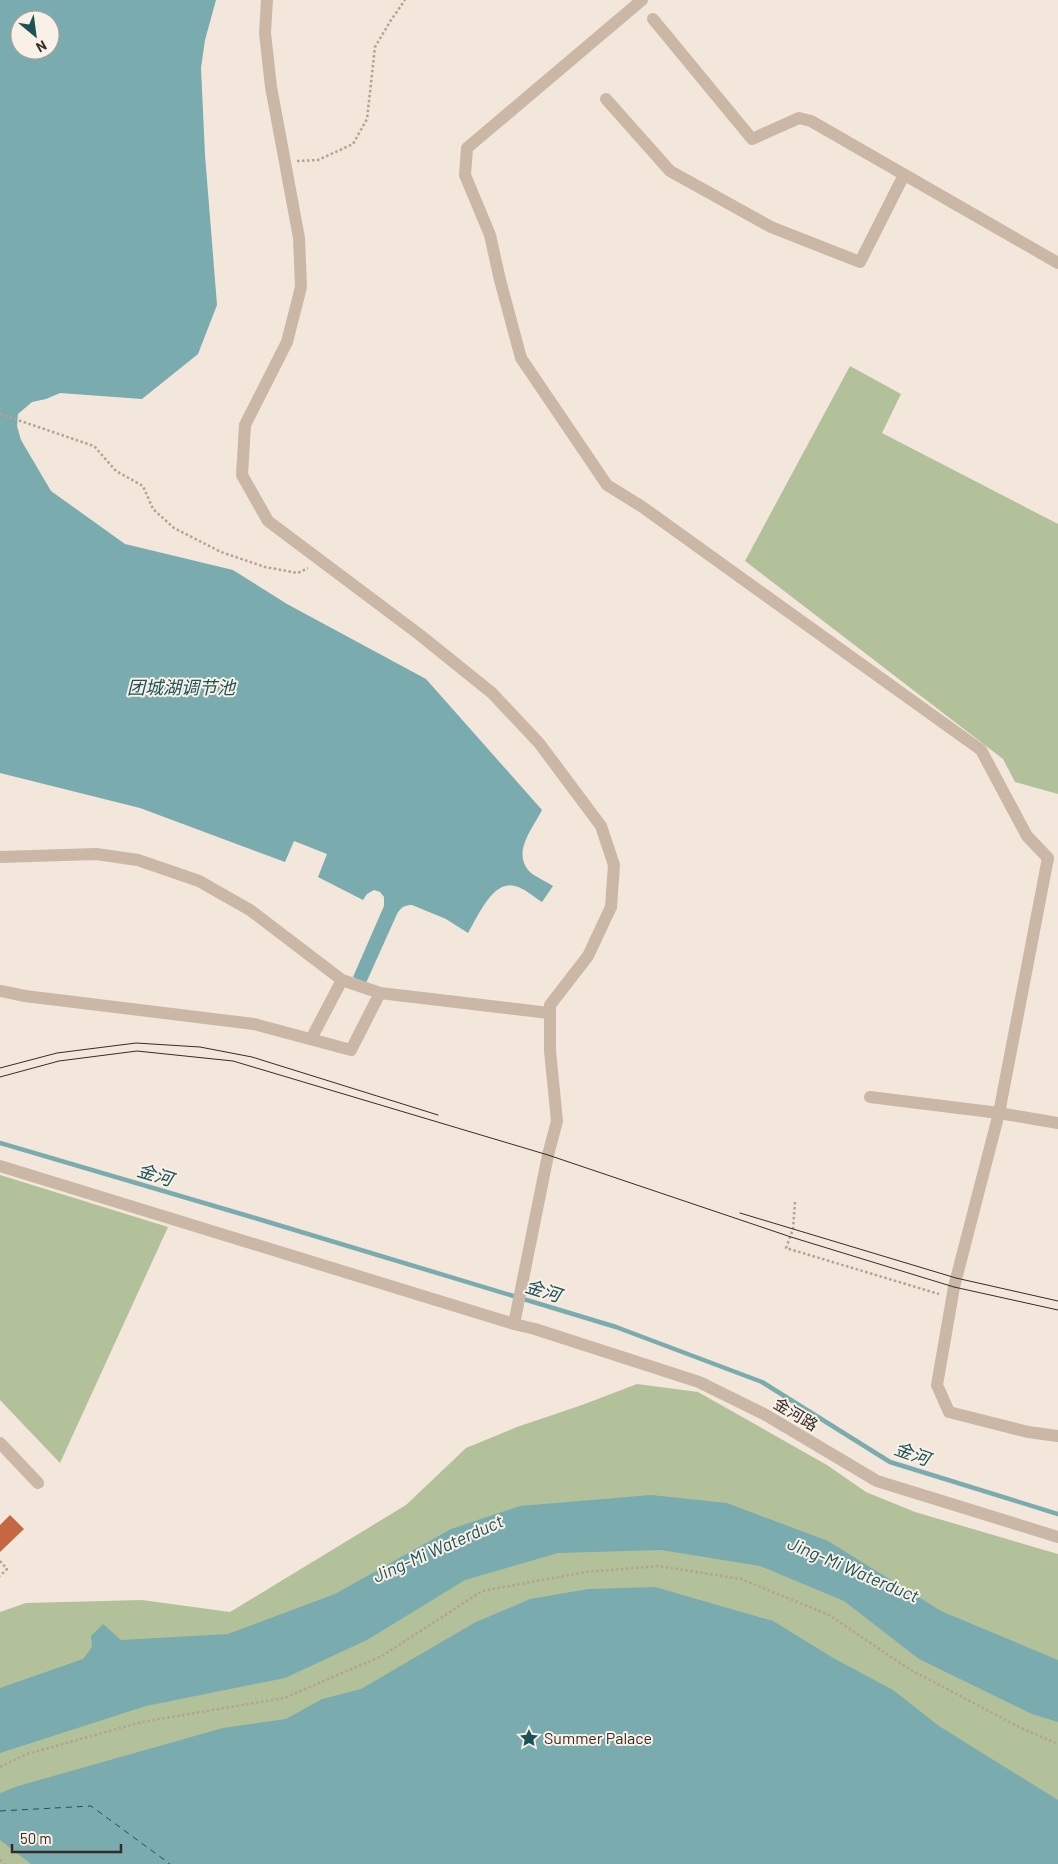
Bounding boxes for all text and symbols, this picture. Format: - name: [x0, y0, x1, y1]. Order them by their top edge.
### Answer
- north arrow: [10, 10, 60, 60]
- text: N: [33, 37, 50, 56]
- water label: 团城湖调节池: [127, 676, 237, 698]
- water label: 金河: [135, 1158, 179, 1191]
- water label: 金河: [523, 1274, 567, 1307]
- street label: 金河路: [771, 1393, 822, 1434]
- water label: 金河: [892, 1437, 936, 1471]
- water label: Jing-Mi Waterduct: [369, 1509, 507, 1587]
- water label: Jing-Mi Waterduct: [784, 1531, 923, 1607]
- place icon: Summer Palace: [518, 1727, 540, 1749]
- place label: Summer Palace: [544, 1728, 652, 1747]
- scale bar: [12, 1822, 121, 1854]
- text: 50 m: [20, 1829, 52, 1847]

